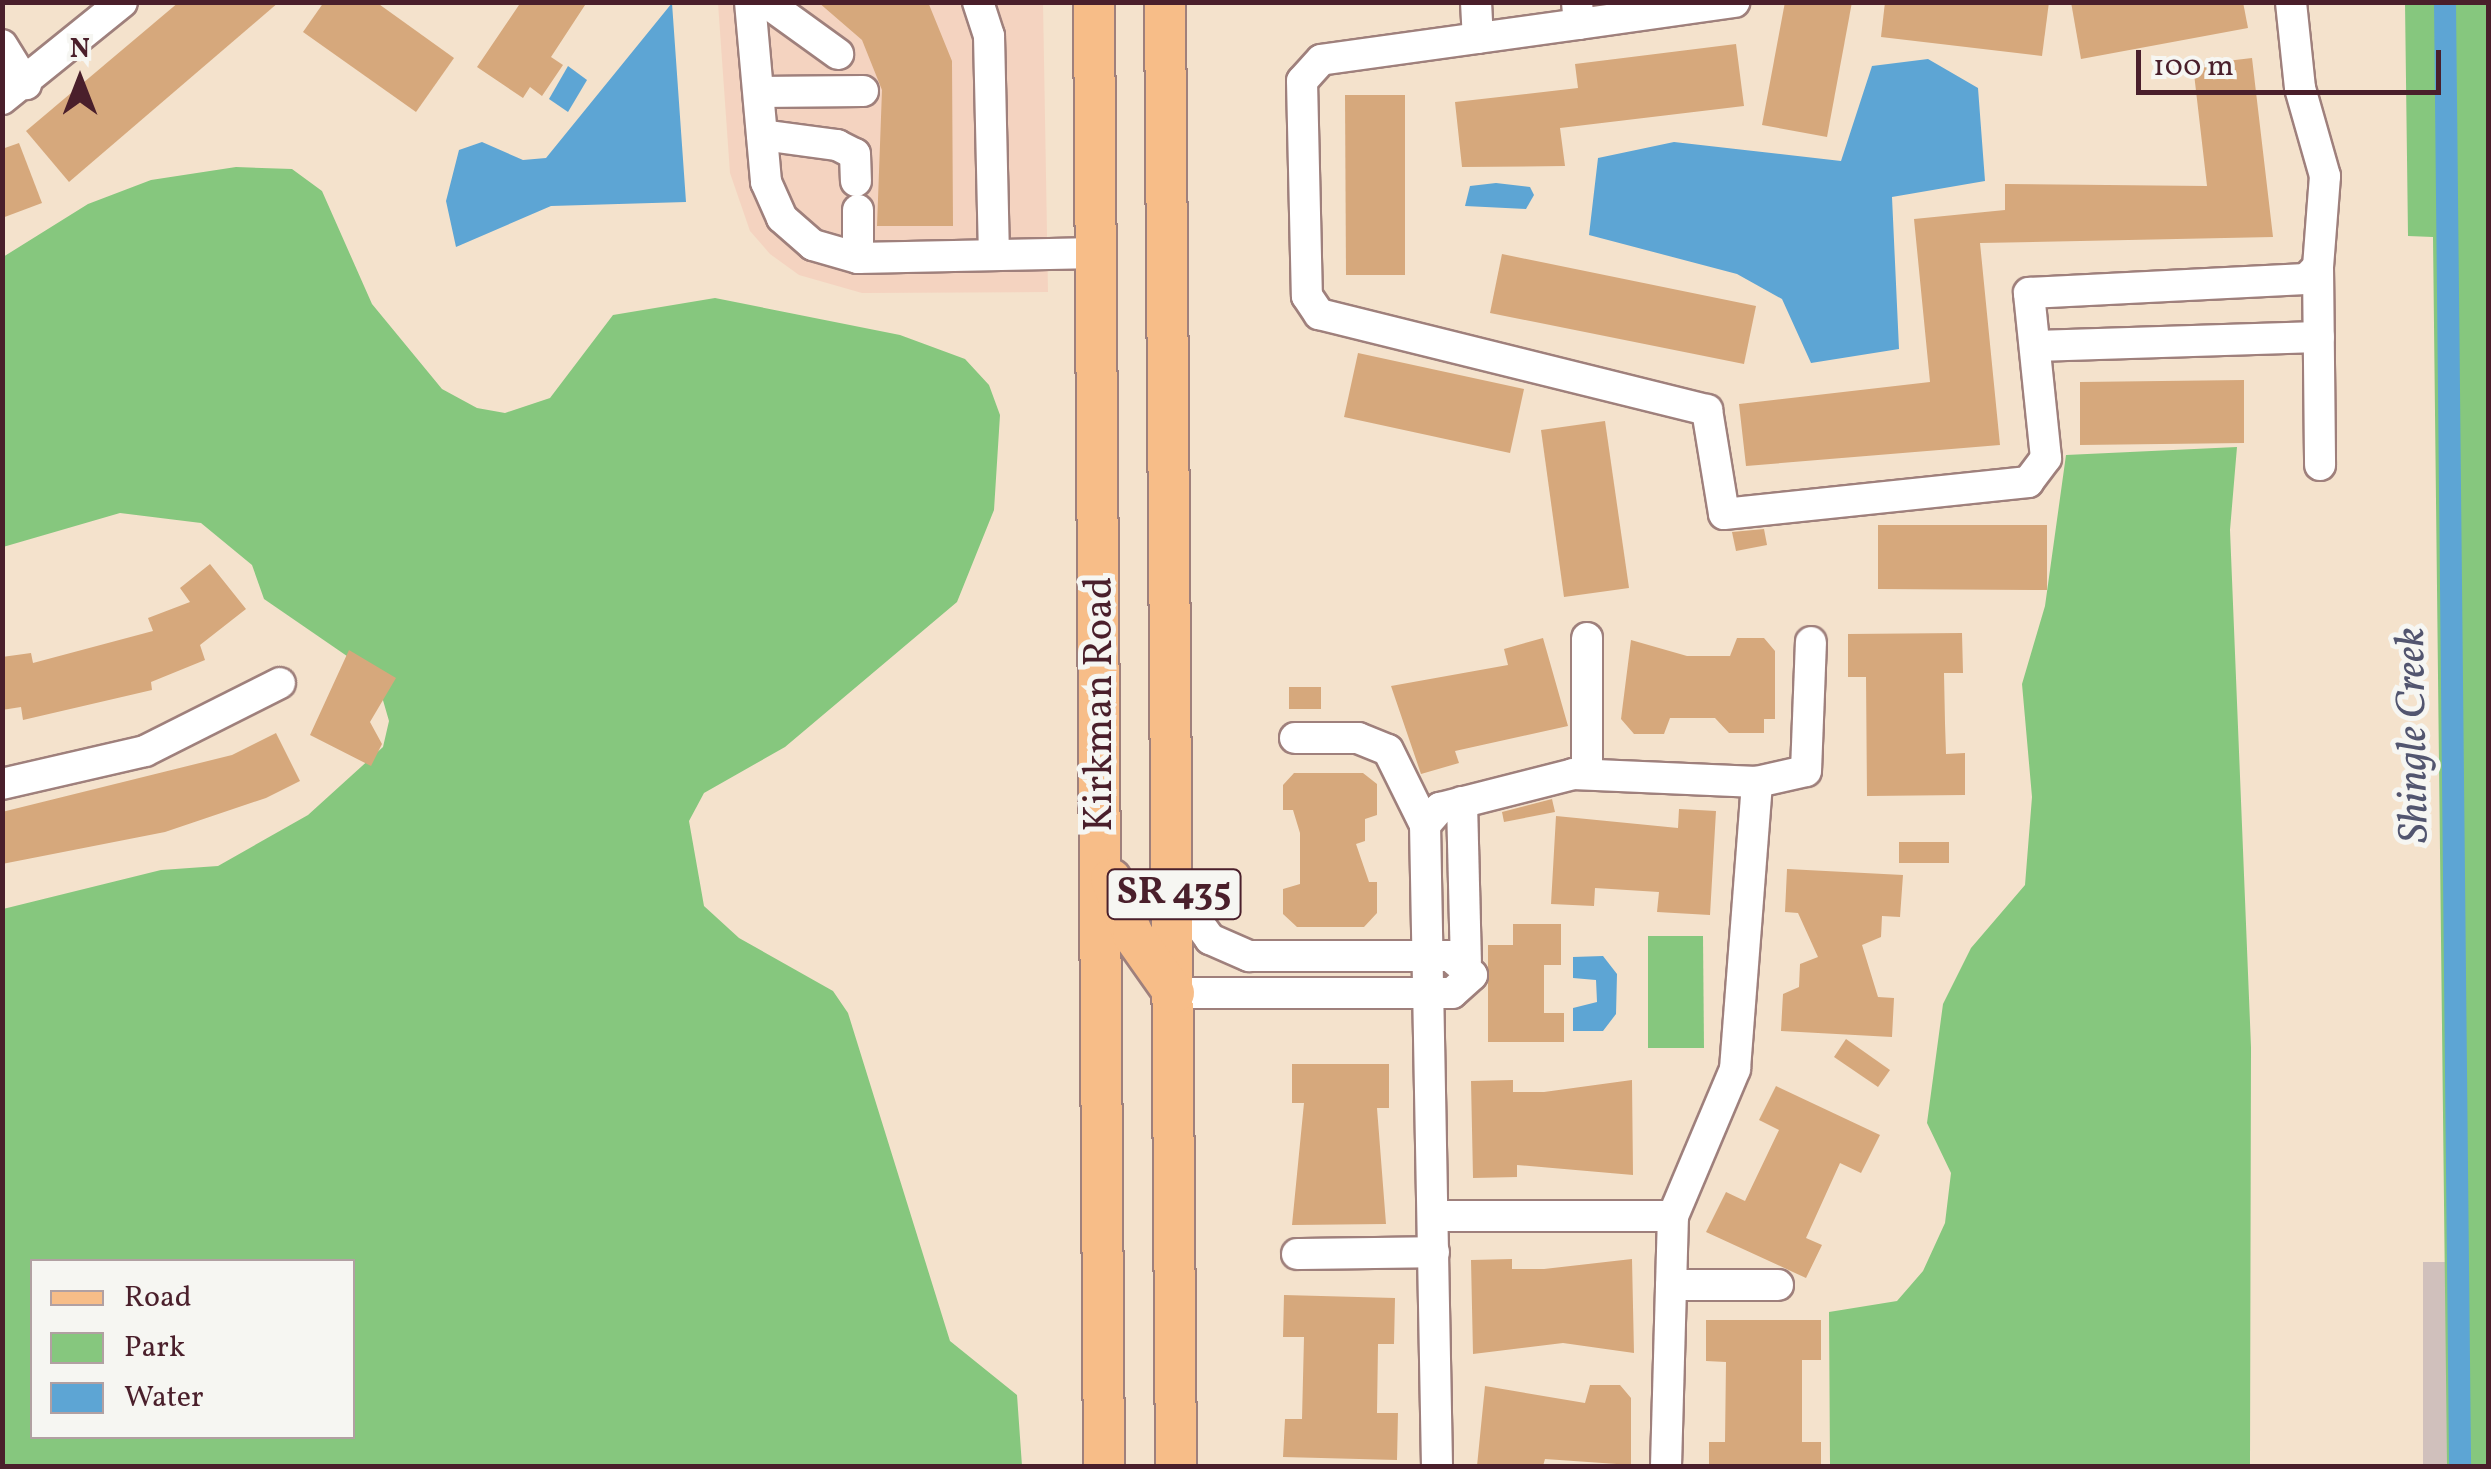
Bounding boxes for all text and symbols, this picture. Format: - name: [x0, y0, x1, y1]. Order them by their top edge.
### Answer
- north arrow: [30, 30, 130, 130]
- text: N: [70, 30, 90, 69]
- scale bar: [2141, 30, 2446, 92]
- text: 100 m: [2153, 46, 2234, 88]
- street label: Kirkman Road: [1077, 576, 1125, 832]
- water label: Shingle Creek: [2388, 627, 2442, 843]
- road number: SR 435: [1106, 861, 1242, 927]
- legend: [30, 1259, 355, 1439]
- text: Road: [124, 1277, 192, 1319]
- text: Park: [124, 1327, 185, 1369]
- text: Water: [124, 1377, 204, 1419]

